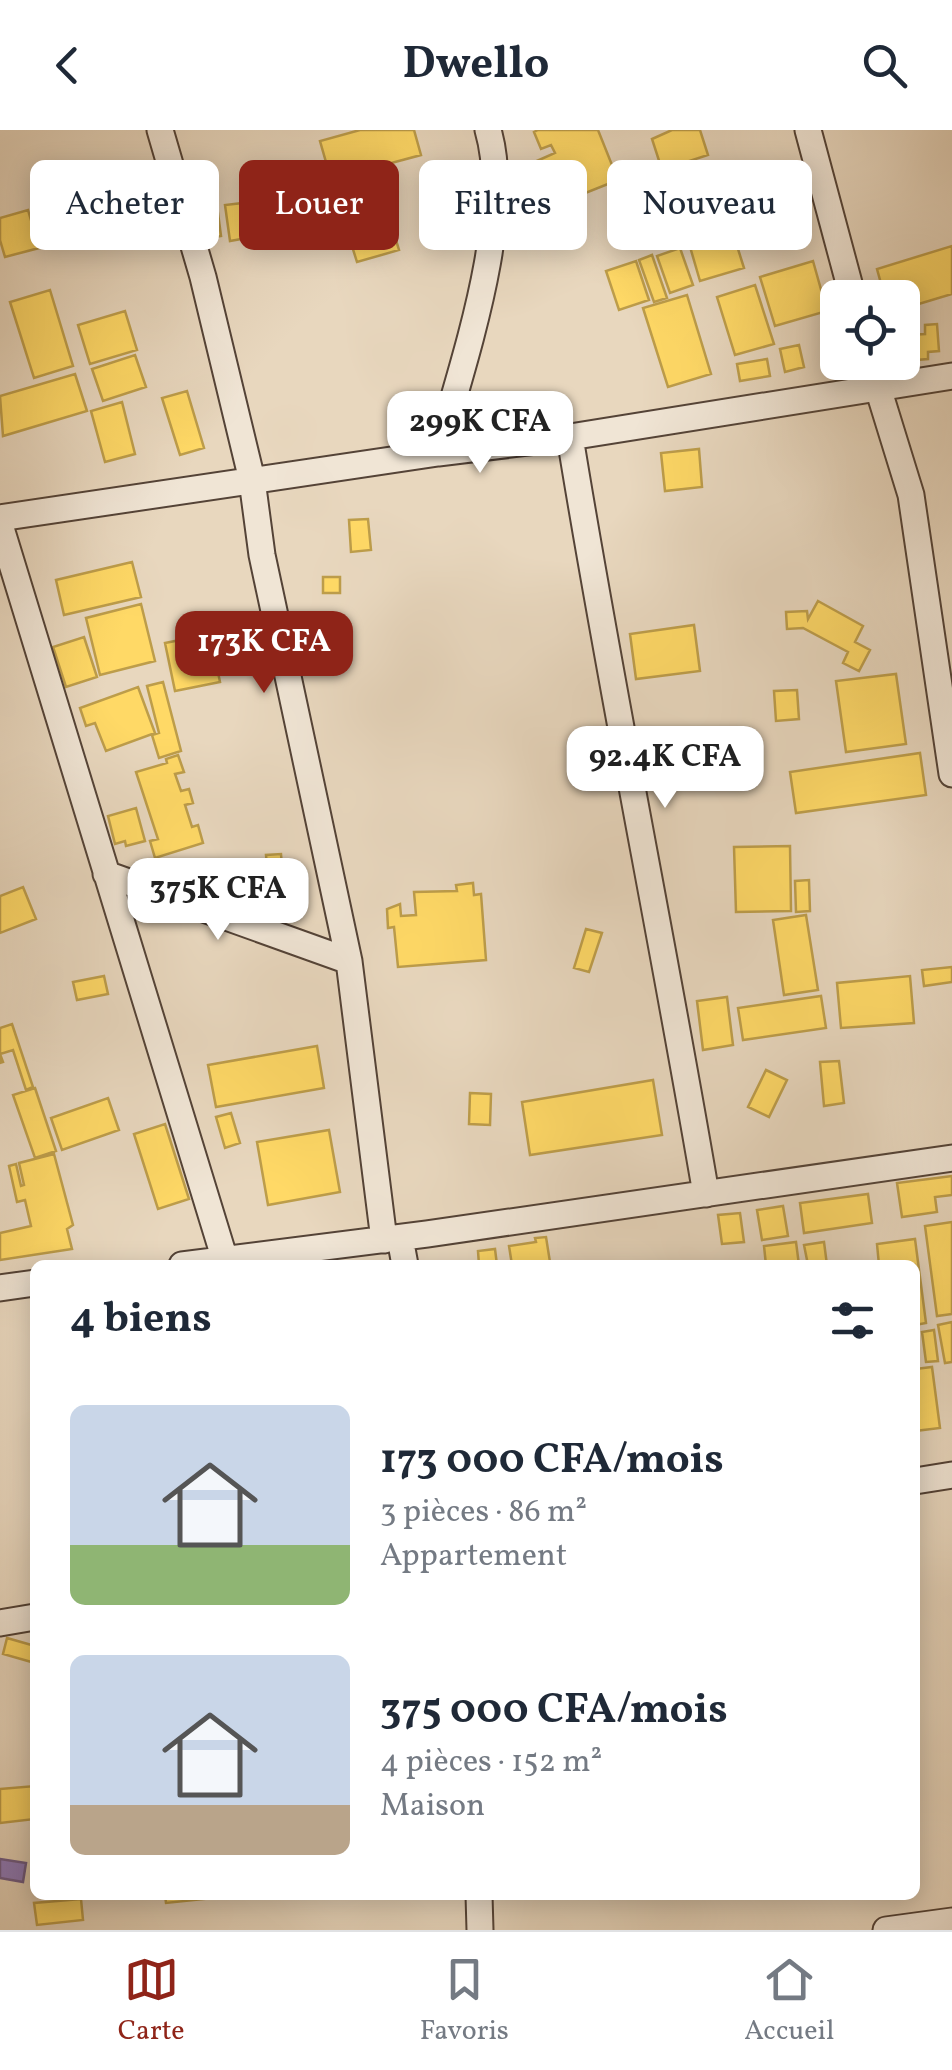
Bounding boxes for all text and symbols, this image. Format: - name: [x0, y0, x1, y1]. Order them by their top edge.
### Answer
- text: Dwello: [402, 34, 550, 97]
- icon: back: [40, 38, 95, 93]
- icon: search: [857, 38, 912, 93]
- chip: Acheter: [30, 160, 219, 250]
- chip: Louer: [239, 160, 399, 250]
- chip: Filtres: [419, 160, 587, 250]
- chip: Nouveau: [607, 160, 812, 250]
- map controls: [820, 280, 920, 380]
- button: locate: [820, 280, 920, 380]
- pin: 299K CFA: [377, 391, 583, 476]
- text: 299K CFA: [409, 401, 551, 445]
- pin: 173K CFA: [161, 611, 367, 696]
- text: 173K CFA: [197, 621, 331, 665]
- pin: 92.4K CFA: [551, 726, 779, 811]
- text: 92.4K CFA: [589, 736, 741, 780]
- pin: 375K CFA: [115, 858, 321, 943]
- text: 375K CFA: [150, 868, 286, 912]
- text: 4 biens: [70, 1291, 212, 1350]
- icon: filters: [825, 1293, 880, 1348]
- text: 173 000 CFA/mois: [380, 1432, 724, 1491]
- icon: home: [150, 1445, 270, 1565]
- text: 3 pièces · 86 m²: [380, 1491, 587, 1535]
- text: Appartement: [380, 1535, 567, 1579]
- text: 375 000 CFA/mois: [380, 1682, 728, 1741]
- icon: home: [150, 1695, 270, 1815]
- text: 4 pièces · 152 m²: [380, 1741, 602, 1785]
- text: Maison: [380, 1785, 485, 1829]
- tab: Carte: [118, 1952, 184, 2051]
- tab: Favoris: [420, 1952, 509, 2051]
- tab: Accueil: [744, 1952, 834, 2051]

